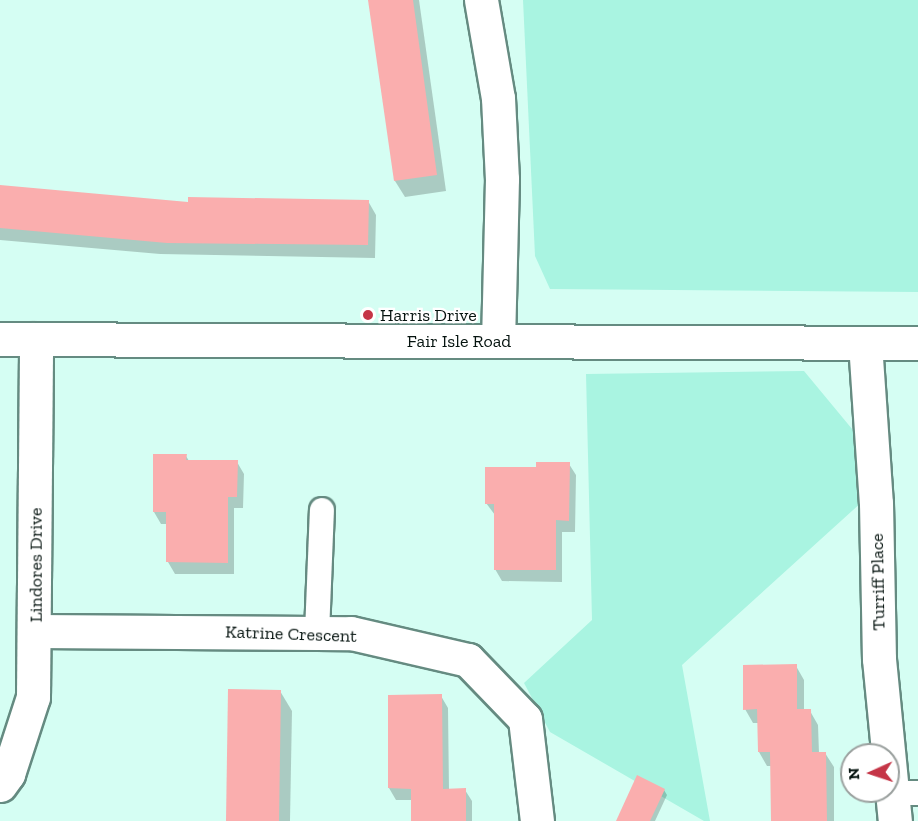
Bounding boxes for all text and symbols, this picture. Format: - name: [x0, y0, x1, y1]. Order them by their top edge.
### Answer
- place label: Harris Drive: [380, 304, 477, 326]
- marker: Harris Drive: [361, 308, 375, 322]
- street label: Fair Isle Road: [407, 330, 511, 352]
- street label: Lindores Drive: [25, 508, 47, 622]
- street label: Turriff Place: [866, 533, 890, 631]
- street label: Katrine Crescent: [225, 621, 357, 647]
- north arrow: [840, 743, 900, 803]
- text: N: [844, 767, 863, 780]

